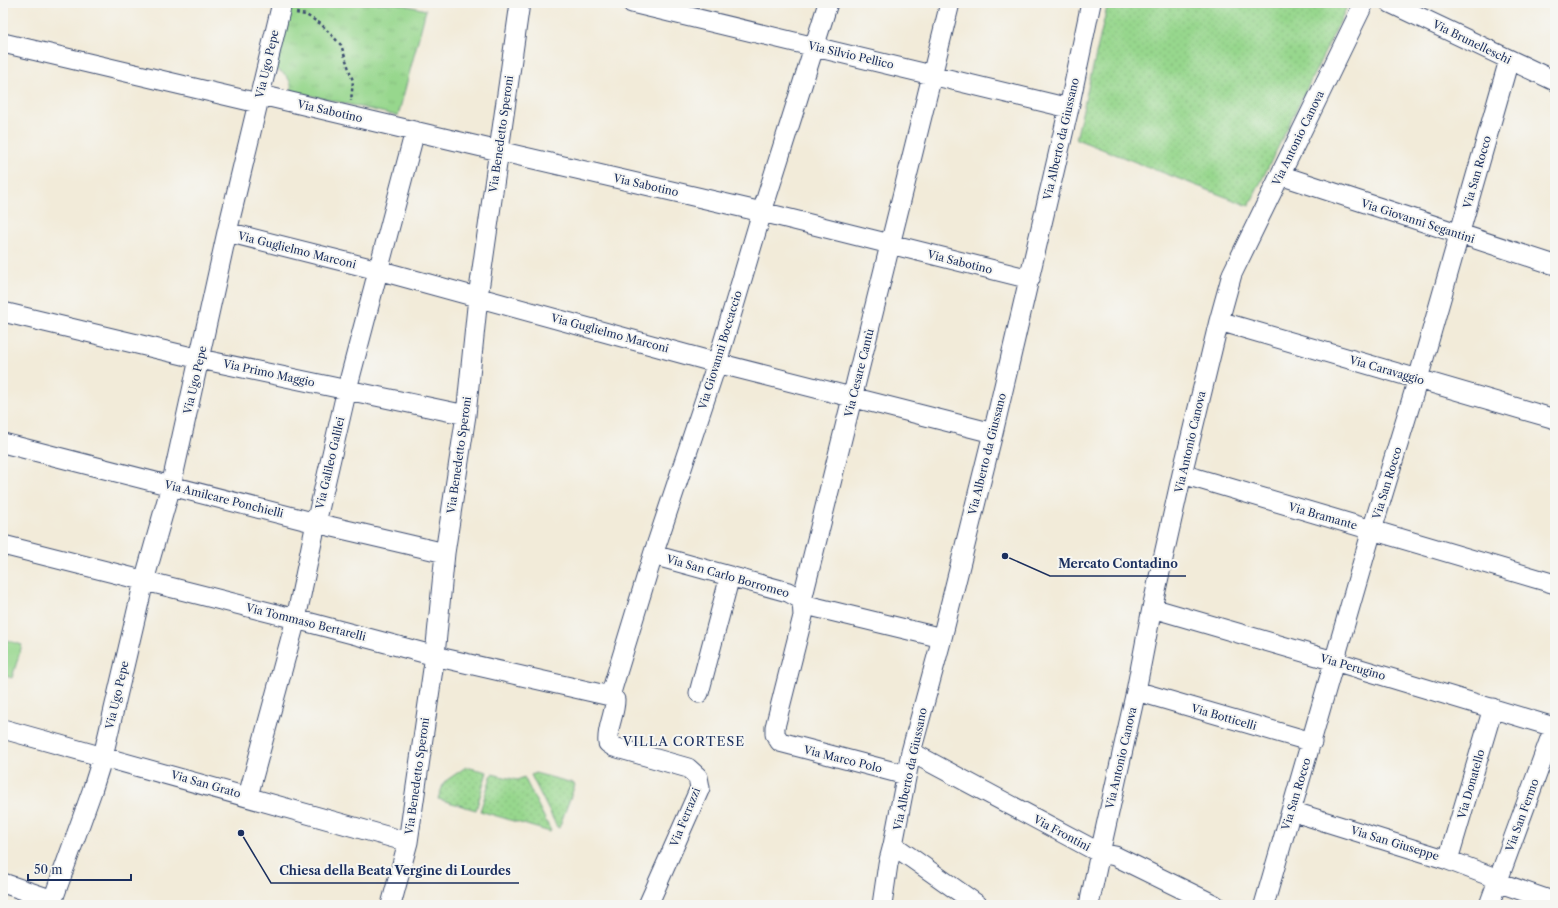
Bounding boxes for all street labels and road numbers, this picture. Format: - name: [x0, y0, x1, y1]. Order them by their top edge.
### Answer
- street label: Via Brunelleschi: [1430, 17, 1514, 67]
- street label: Via Ugo Pepe: [252, 29, 282, 100]
- street label: Via Silvio Pellico: [806, 38, 895, 72]
- street label: Via Benedetto Speroni: [486, 74, 516, 194]
- street label: Via Alberto da Giussano: [1040, 76, 1082, 203]
- street label: Via Antonio Canova: [1268, 88, 1327, 189]
- street label: Via Sabotino: [295, 96, 364, 125]
- street label: Via San Rocco: [1460, 134, 1494, 211]
- street label: Via Sabotino: [611, 170, 680, 199]
- street label: Via Giovanni Segantini: [1358, 196, 1477, 246]
- street label: Via Guglielmo Marconi: [235, 228, 358, 272]
- street label: Via Sabotino: [925, 247, 994, 277]
- street label: Via Giovanni Boccaccio: [695, 289, 745, 412]
- street label: Via Guglielmo Marconi: [549, 310, 671, 356]
- street label: Via Cesare Cantù: [841, 327, 877, 420]
- street label: Via Ugo Pepe: [180, 345, 210, 416]
- street label: Via Caravaggio: [1347, 352, 1426, 387]
- street label: Via Primo Maggio: [221, 356, 316, 390]
- street label: Via Antonio Canova: [1171, 390, 1209, 495]
- street label: Via Alberto da Giussano: [965, 391, 1009, 517]
- street label: Via Benedetto Speroni: [444, 395, 474, 515]
- street label: Via Galileo Galilei: [312, 415, 348, 512]
- street label: Via San Rocco: [1369, 445, 1405, 522]
- street label: Via Amilcare Ponchielli: [162, 477, 286, 521]
- street label: Via Bramante: [1286, 499, 1359, 532]
- street label: Via San Carlo Borromeo: [664, 551, 791, 600]
- street label: Via Tommaso Bertarelli: [244, 600, 368, 644]
- street label: Via Perugino: [1318, 651, 1387, 683]
- street label: Via Ugo Pepe: [102, 660, 132, 731]
- street label: Via Botticelli: [1189, 701, 1259, 733]
- street label: Via Alberto da Giussano: [890, 706, 930, 833]
- street label: Via Antonio Canova: [1102, 706, 1140, 811]
- street label: Via Benedetto Speroni: [402, 716, 432, 836]
- street label: Via Marco Polo: [801, 742, 884, 776]
- street label: Via Donatello: [1454, 747, 1488, 821]
- street label: Via San Rocco: [1278, 756, 1314, 833]
- street label: Via San Grato: [169, 767, 243, 801]
- street label: Via San Fermo: [1502, 776, 1542, 854]
- street label: Via Ferrazzi: [666, 785, 703, 849]
- street label: Via Frontini: [1030, 812, 1093, 854]
- street label: Via San Giuseppe: [1348, 823, 1441, 863]

